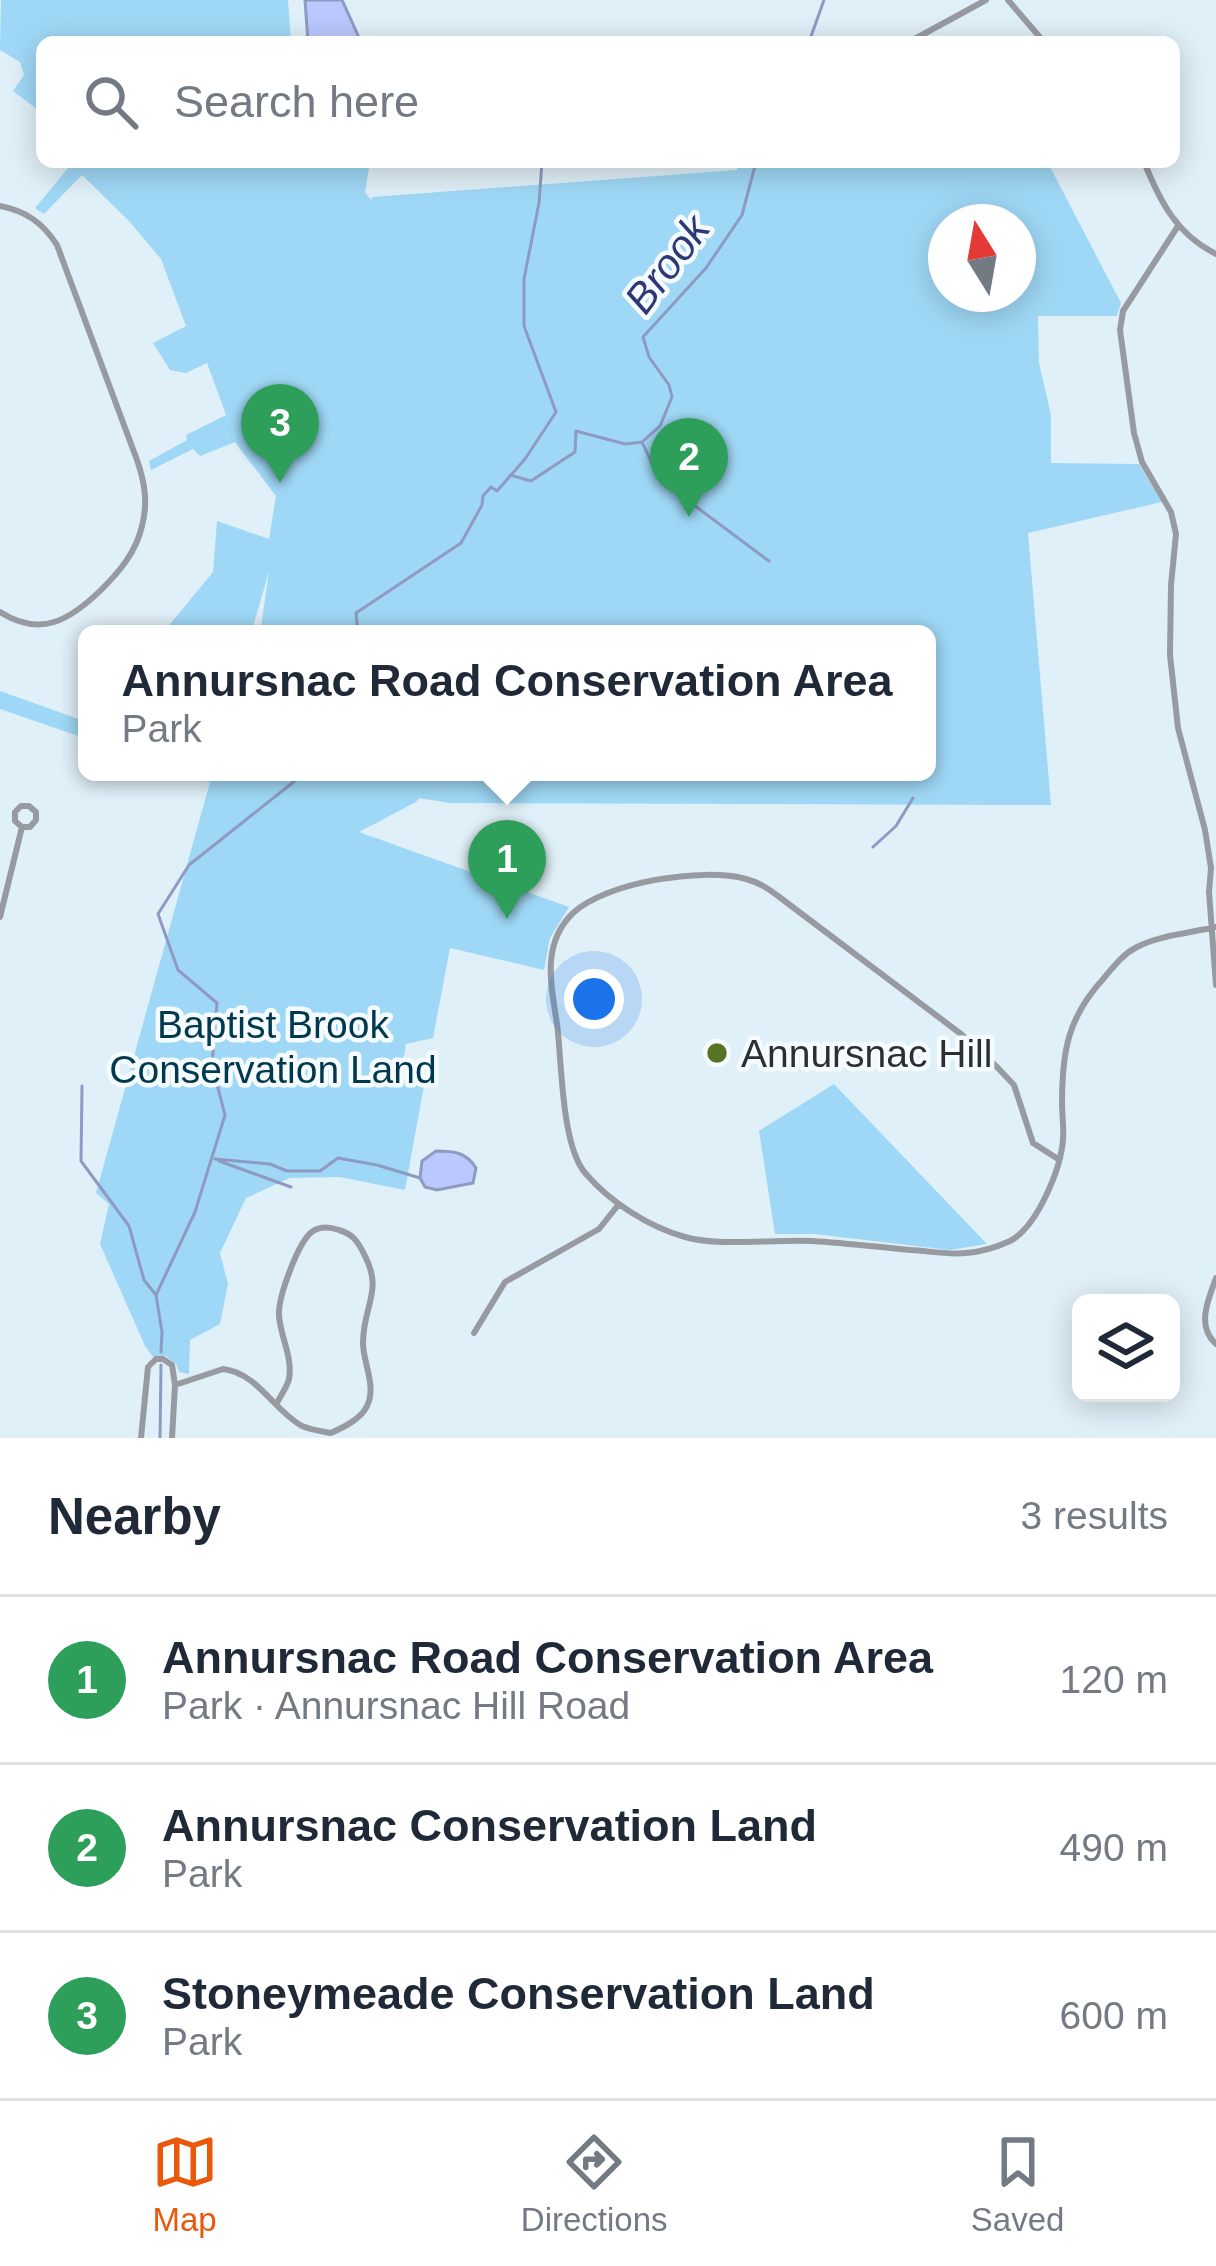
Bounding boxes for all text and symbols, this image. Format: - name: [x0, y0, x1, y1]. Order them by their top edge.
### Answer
- search box: [36, 36, 1180, 168]
- icon: search: [78, 69, 144, 135]
- text: Search here: [174, 76, 419, 127]
- water label: Brook: [615, 204, 720, 322]
- north arrow: [928, 204, 1036, 312]
- pin: 3: [241, 384, 319, 483]
- pin: 2: [650, 418, 728, 517]
- popup: [78, 625, 936, 781]
- text: Annursnac Road Conservation Area: [122, 655, 893, 706]
- text: Park: [122, 707, 202, 750]
- pin: 1: [468, 820, 546, 919]
- your location: [564, 969, 624, 1029]
- park label: Baptist Brook Conservation Land: [109, 1003, 437, 1091]
- place label: Annursnac Hill: [741, 1032, 992, 1075]
- marker: Annursnac Hill: [704, 1040, 730, 1066]
- map controls: [1072, 1294, 1180, 1402]
- button: layers: [1072, 1294, 1180, 1402]
- text: Nearby: [48, 1488, 221, 1545]
- text: 3 results: [1021, 1494, 1168, 1537]
- text: Annursnac Road Conservation Area: [162, 1632, 933, 1683]
- text: 1: [76, 1658, 98, 1701]
- text: 120 m: [1060, 1658, 1168, 1701]
- text: Park · Annursnac Hill Road: [162, 1684, 630, 1727]
- text: Annursnac Conservation Land: [162, 1800, 817, 1851]
- text: 2: [76, 1826, 98, 1869]
- text: 490 m: [1060, 1826, 1168, 1869]
- text: Park: [162, 1852, 242, 1895]
- text: Stoneymeade Conservation Land: [162, 1968, 875, 2019]
- text: 3: [76, 1994, 98, 2037]
- text: 600 m: [1060, 1994, 1168, 2037]
- text: Park: [162, 2020, 242, 2063]
- tab: Map: [152, 2129, 218, 2239]
- tab: Directions: [521, 2129, 668, 2239]
- tab: Saved: [971, 2129, 1064, 2239]

